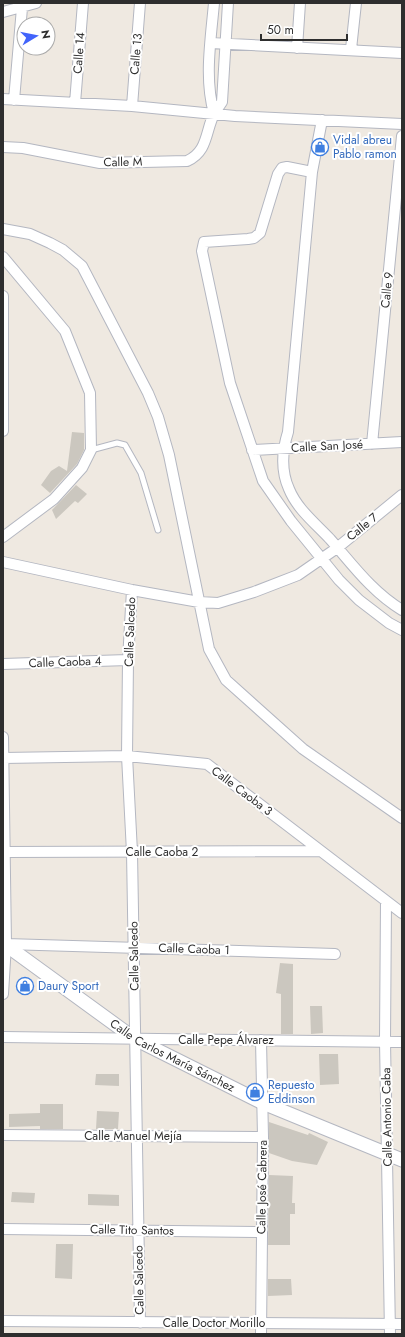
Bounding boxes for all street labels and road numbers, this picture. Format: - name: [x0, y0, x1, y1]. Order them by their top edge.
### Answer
- street label: Calle 14: [69, 32, 89, 74]
- street label: Calle 13: [125, 32, 147, 75]
- street label: Calle M: [103, 153, 143, 171]
- street label: Calle 9: [376, 271, 398, 309]
- street label: Calle San José: [291, 435, 363, 457]
- street label: Calle 7: [343, 508, 382, 545]
- street label: Calle Salcedo: [120, 596, 140, 667]
- street label: Calle Caoba 4: [28, 652, 102, 672]
- street label: Calle Caoba 3: [208, 762, 277, 820]
- street label: Calle Caoba 2: [126, 843, 199, 861]
- street label: Calle Salcedo: [124, 921, 144, 991]
- street label: Calle Caoba 1: [158, 939, 230, 959]
- street label: Calle Carlos María Sánchez: [106, 1015, 238, 1097]
- street label: Calle Pepe Álvarez: [178, 1031, 274, 1049]
- street label: Calle Antonio Caba: [377, 1067, 397, 1167]
- street label: Calle Manuel Mejía: [84, 1127, 182, 1145]
- street label: Calle José Cabrera: [252, 1140, 272, 1234]
- street label: Calle Tito Santos: [90, 1220, 174, 1240]
- street label: Calle Salcedo: [129, 1245, 149, 1315]
- street label: Calle Doctor Morillo: [163, 1314, 266, 1332]

